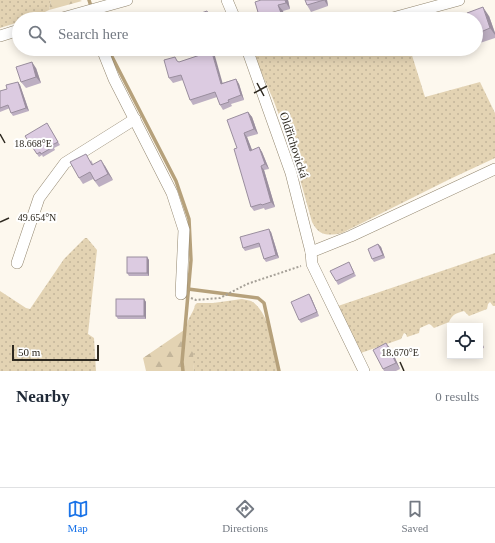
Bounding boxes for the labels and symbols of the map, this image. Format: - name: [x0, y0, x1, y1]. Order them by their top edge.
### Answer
- street label: Oldřichovická: [277, 110, 311, 180]
- text: 18.668°E: [14, 138, 52, 149]
- text: 49.654°N: [18, 212, 56, 223]
- scale bar: [12, 343, 99, 362]
- text: 18.670°E: [381, 347, 419, 358]

